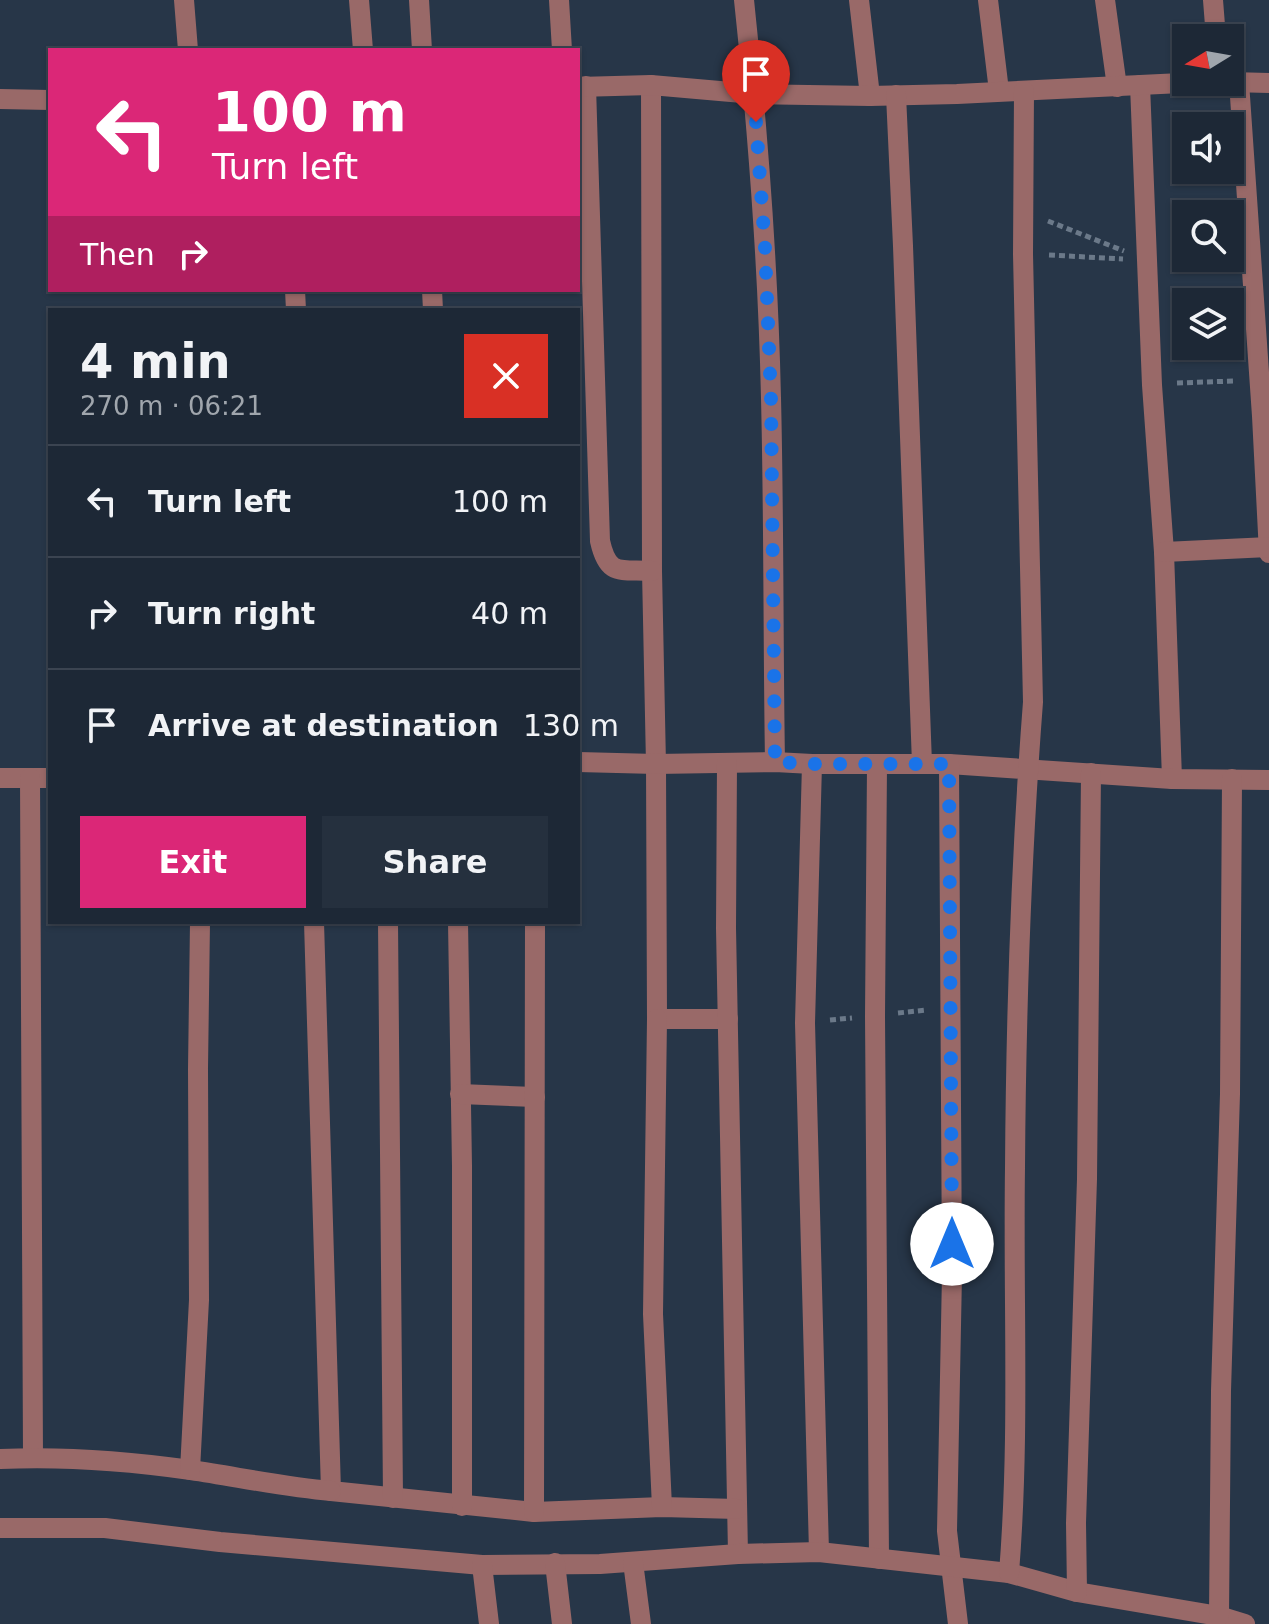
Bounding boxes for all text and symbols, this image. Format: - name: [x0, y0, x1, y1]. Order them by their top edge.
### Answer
- north arrow: [1172, 24, 1244, 96]
- map controls: [1172, 24, 1244, 360]
- pin: [722, 40, 790, 122]
- icon: arrive: [734, 52, 778, 96]
- text: 100 m: [212, 79, 407, 144]
- icon: left: [80, 80, 184, 184]
- button: sound: [1172, 112, 1244, 184]
- text: Turn left: [212, 146, 358, 187]
- button: search: [1172, 200, 1244, 272]
- icon: right: [171, 232, 215, 276]
- text: Then: [80, 237, 155, 272]
- button: layers: [1172, 288, 1244, 360]
- text: 4 min: [80, 333, 231, 389]
- button: close: [464, 334, 548, 418]
- text: 270 m · 06:21: [80, 391, 263, 421]
- icon: left: [80, 479, 124, 523]
- text: Turn left: [148, 484, 291, 519]
- text: 100 m: [452, 484, 548, 519]
- icon: right: [80, 591, 124, 635]
- text: Turn right: [148, 596, 315, 631]
- text: 40 m: [471, 596, 548, 631]
- icon: arrive: [80, 703, 124, 747]
- text: Arrive at destination: [148, 708, 499, 743]
- text: 130 m: [523, 708, 619, 743]
- button: Exit: [80, 816, 306, 908]
- button: Share: [322, 816, 548, 908]
- position arrow: [910, 1202, 994, 1286]

